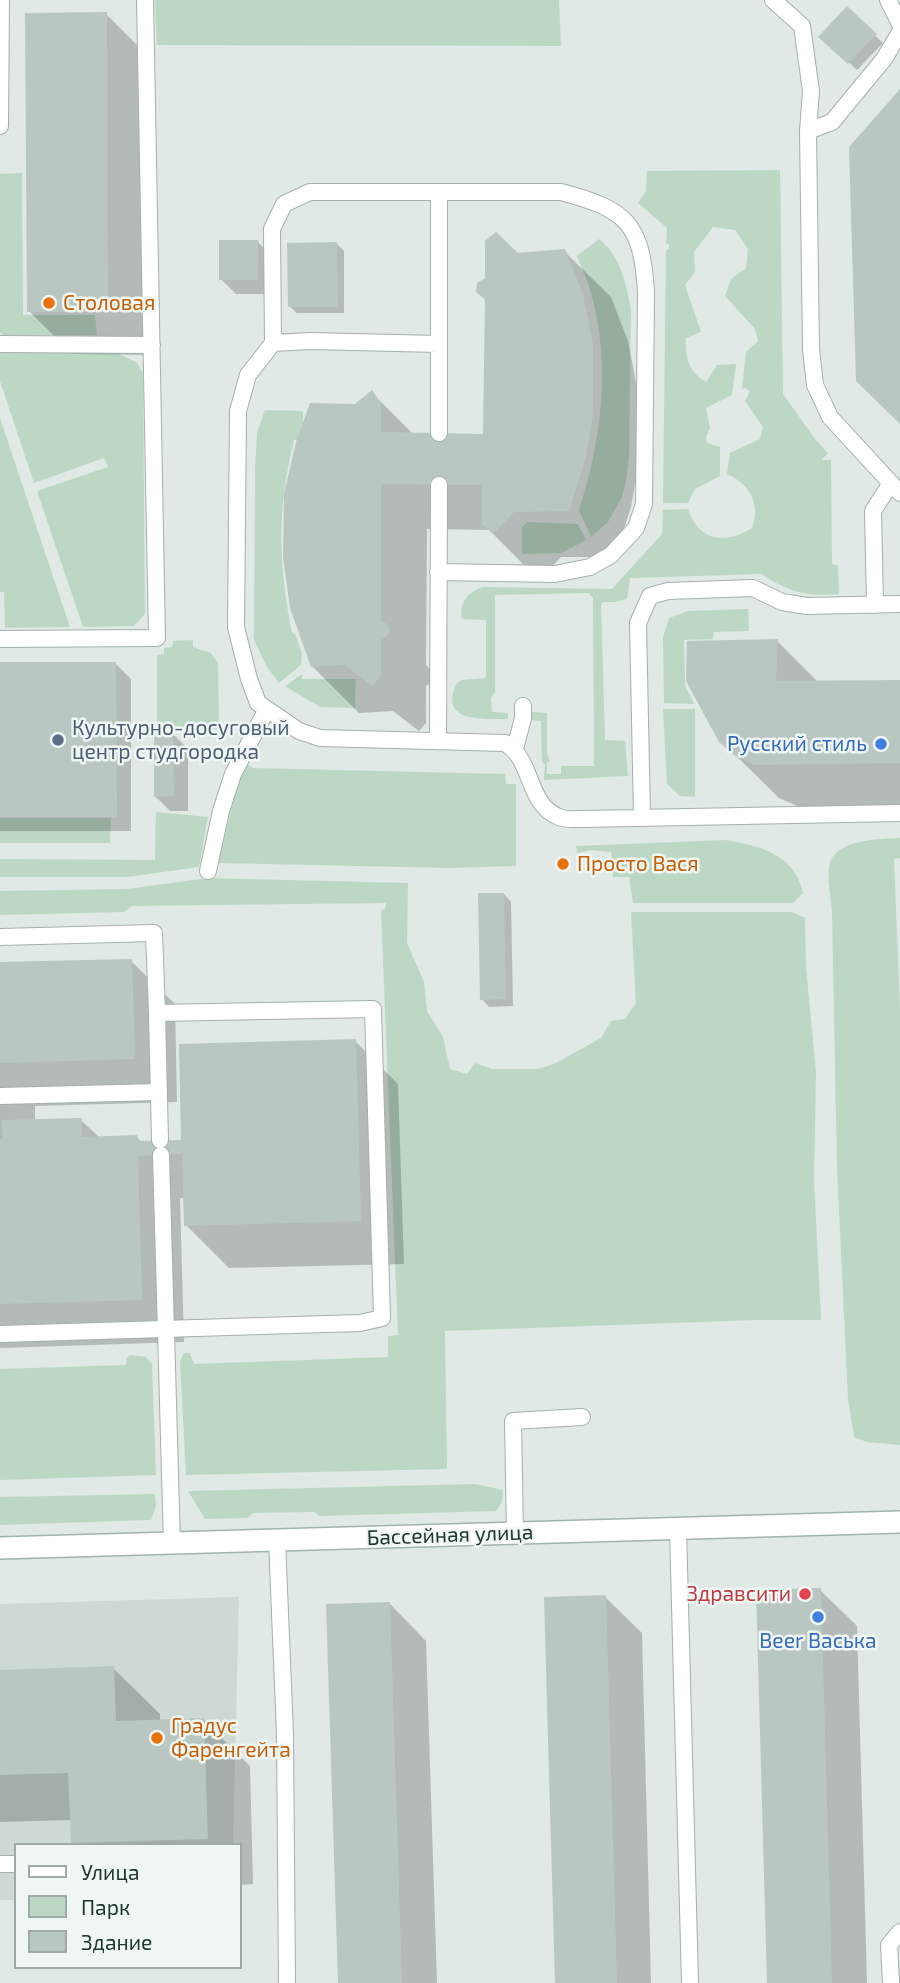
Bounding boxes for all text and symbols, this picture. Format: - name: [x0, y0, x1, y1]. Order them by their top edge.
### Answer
- place label: Столовая: [63, 290, 155, 316]
- marker: Столовая: [41, 295, 57, 311]
- place label: Культурно-досуговый центр студгородка: [72, 715, 290, 765]
- place label: Русский стиль: [727, 731, 867, 757]
- marker: Культурно-досуговый центр студгородка: [50, 732, 66, 748]
- marker: Русский стиль: [873, 736, 889, 752]
- place label: Просто Вася: [577, 851, 699, 877]
- marker: Просто Вася: [555, 856, 571, 872]
- street label: Бассейная улица: [366, 1519, 534, 1551]
- place label: Здравсити: [686, 1581, 791, 1607]
- marker: Здравсити: [797, 1586, 813, 1602]
- marker: Beer Васька: [810, 1609, 826, 1625]
- place label: Beer Васька: [759, 1628, 877, 1654]
- place label: Градус Фаренгейта: [171, 1713, 291, 1763]
- marker: Градус Фаренгейта: [149, 1730, 165, 1746]
- legend: [14, 1843, 242, 1969]
- text: Улица: [81, 1859, 140, 1884]
- text: Парк: [81, 1894, 130, 1919]
- text: Здание: [81, 1929, 152, 1954]

